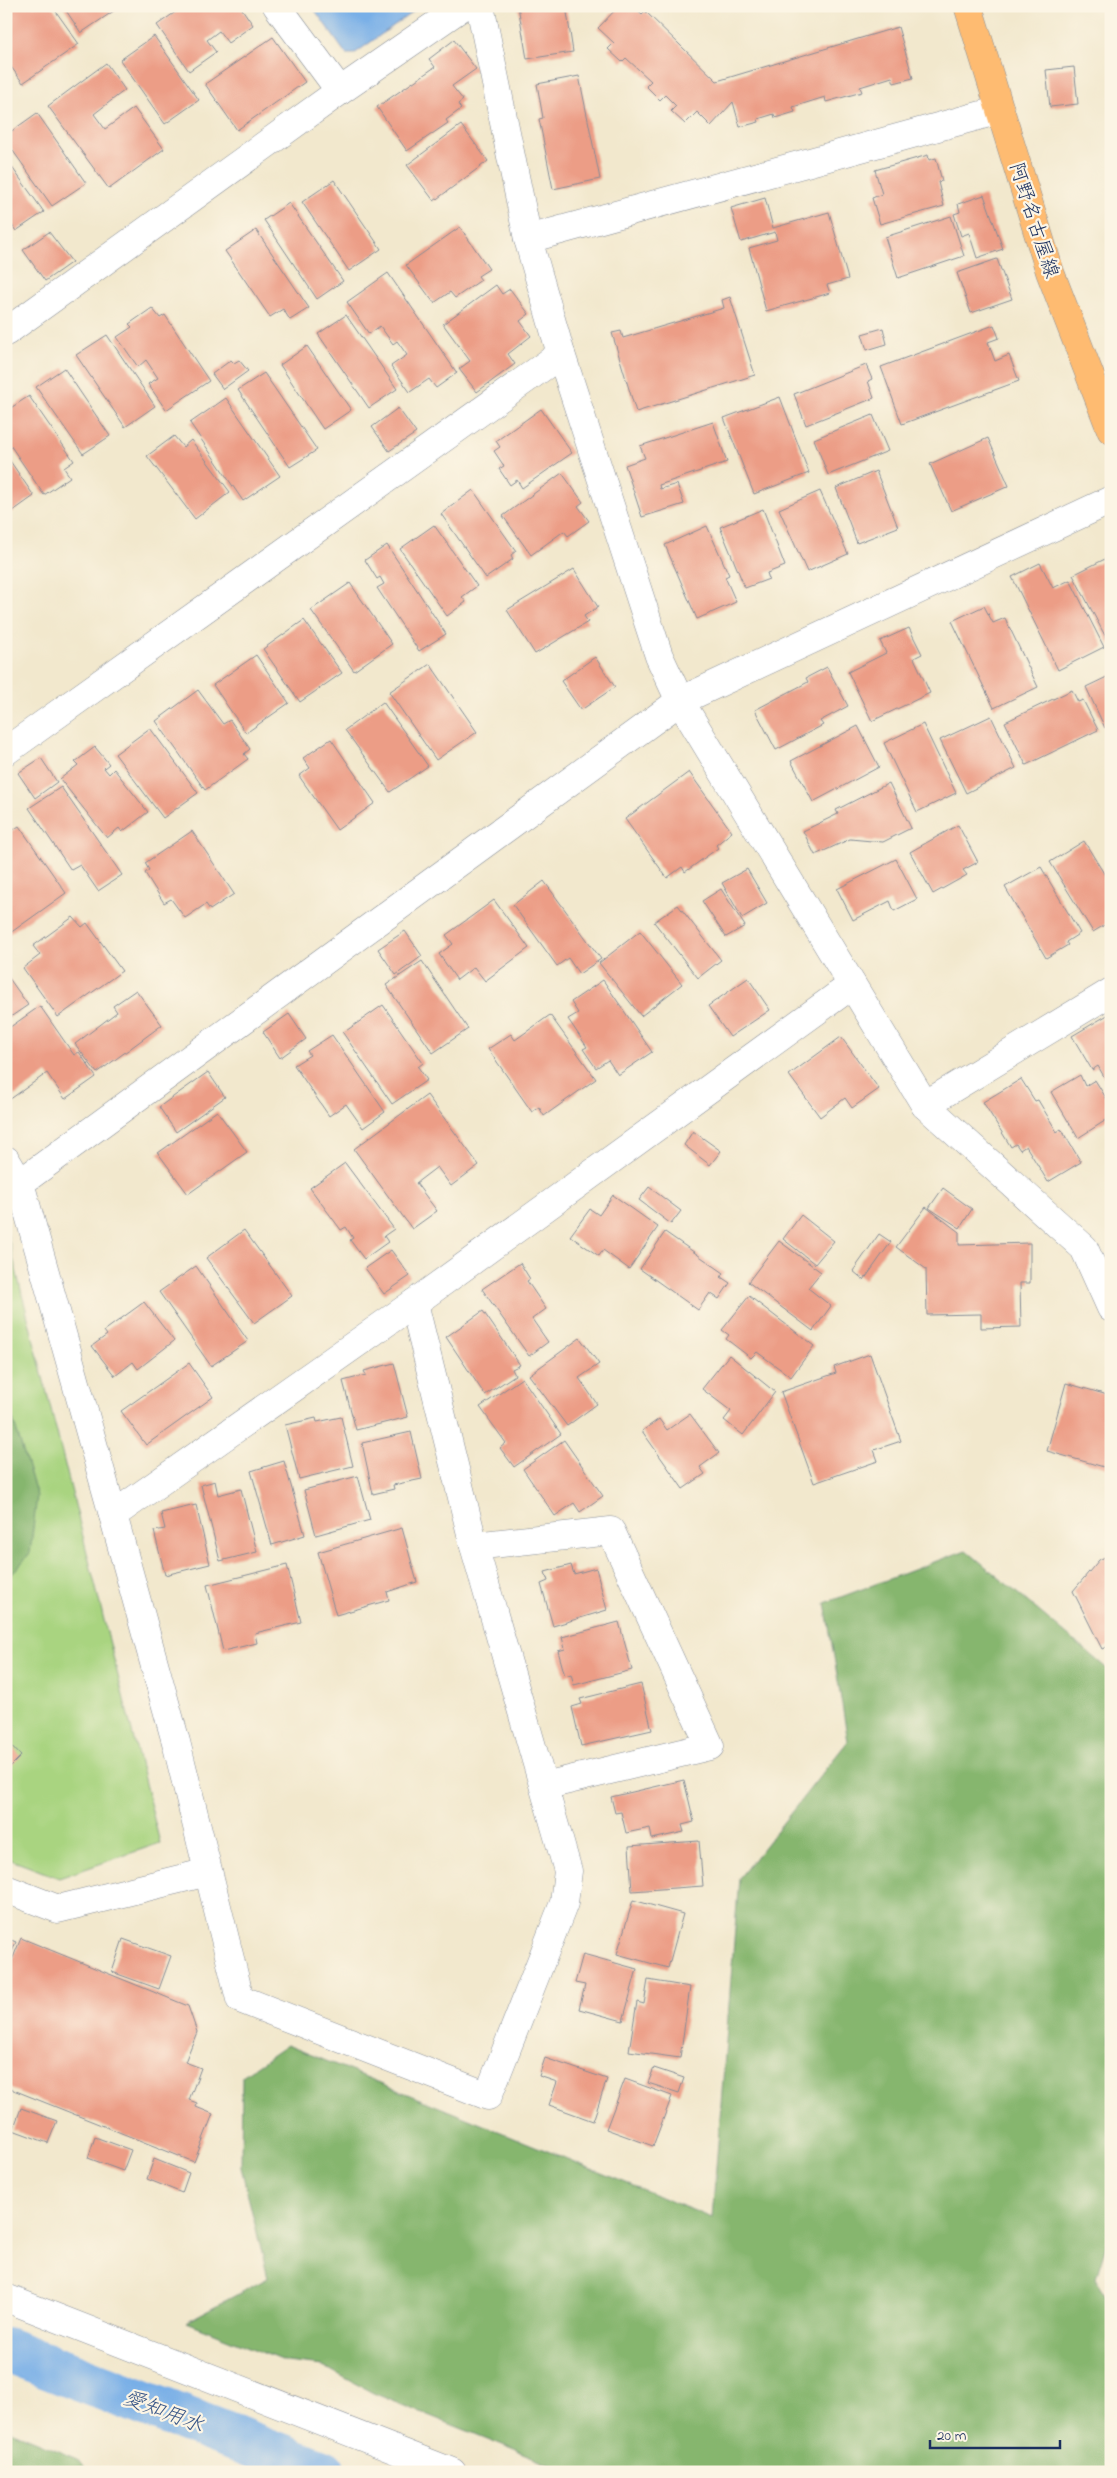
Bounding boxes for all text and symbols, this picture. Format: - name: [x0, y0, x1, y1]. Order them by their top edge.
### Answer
- street label: 阿野名古屋線: [1000, 159, 1065, 282]
- water label: 愛知用水: [119, 2384, 208, 2442]
- scale bar: [930, 2418, 1060, 2450]
- text: 20 m: [937, 2425, 967, 2447]

